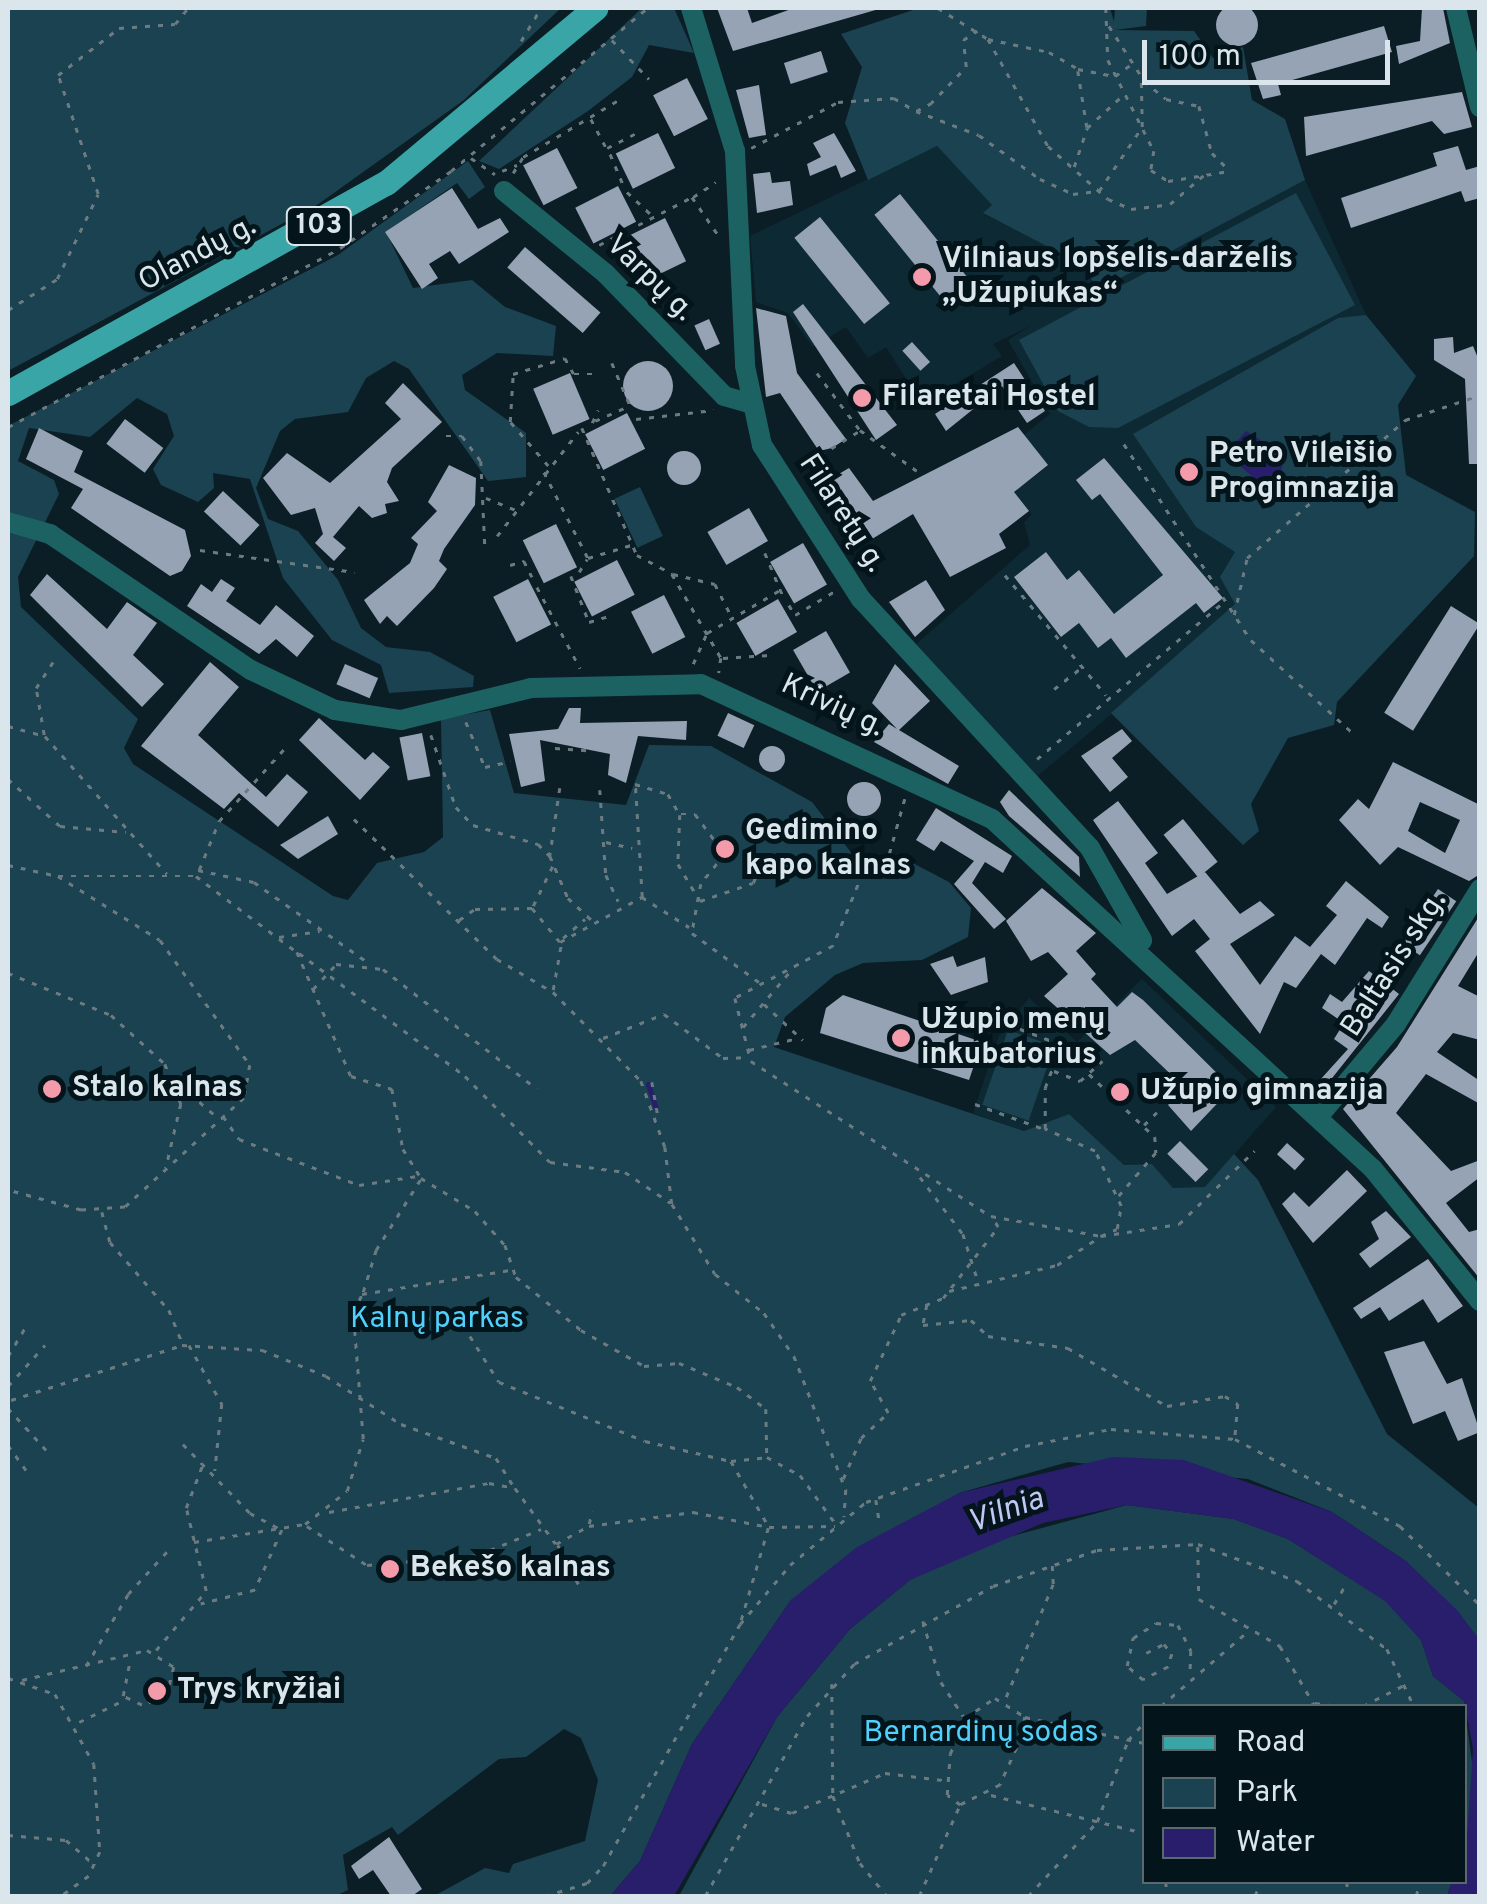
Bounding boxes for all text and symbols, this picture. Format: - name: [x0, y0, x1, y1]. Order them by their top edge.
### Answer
- scale bar: [1147, 20, 1394, 82]
- text: 100 m: [1159, 39, 1241, 76]
- road number: 103: [284, 203, 354, 249]
- street label: Olandų g.: [133, 209, 263, 301]
- street label: Varpų g.: [597, 228, 701, 330]
- place label: Vilniaus lopšelis-darželis „Užupiukas“: [942, 242, 1293, 312]
- marker: Vilniaus lopšelis-darželis „Užupiukas“: [911, 266, 933, 288]
- place label: Filaretai Hostel: [882, 380, 1096, 416]
- marker: Filaretai Hostel: [851, 387, 873, 409]
- place label: Petro Vileišio Progimnazija: [1209, 437, 1395, 508]
- street label: Filaretų g.: [790, 448, 892, 580]
- marker: Petro Vileišio Progimnazija: [1178, 461, 1200, 483]
- street label: Krivių g.: [775, 668, 889, 746]
- place label: Gedimino kapo kalnas: [745, 814, 911, 884]
- marker: Gedimino kapo kalnas: [714, 838, 736, 860]
- street label: Baltasis skg.: [1335, 886, 1455, 1044]
- place label: Užupio menų inkubatorius: [921, 1003, 1106, 1074]
- marker: Užupio menų inkubatorius: [890, 1027, 912, 1049]
- place label: Stalo kalnas: [72, 1071, 243, 1107]
- place label: Užupio gimnazija: [1140, 1074, 1383, 1110]
- marker: Stalo kalnas: [41, 1078, 63, 1100]
- marker: Užupio gimnazija: [1109, 1081, 1131, 1103]
- park label: Kalnų parkas: [350, 1302, 524, 1338]
- water label: Vilnia: [963, 1481, 1049, 1543]
- place label: Bekešo kalnas: [410, 1551, 611, 1587]
- marker: Bekešo kalnas: [379, 1558, 401, 1580]
- place label: Trys kryžiai: [177, 1673, 341, 1709]
- marker: Trys kryžiai: [146, 1680, 168, 1702]
- legend: [1142, 1704, 1467, 1884]
- park label: Bernardinų sodas: [863, 1716, 1099, 1752]
- text: Road: [1236, 1725, 1305, 1762]
- text: Park: [1236, 1775, 1298, 1812]
- text: Water: [1236, 1825, 1315, 1862]

